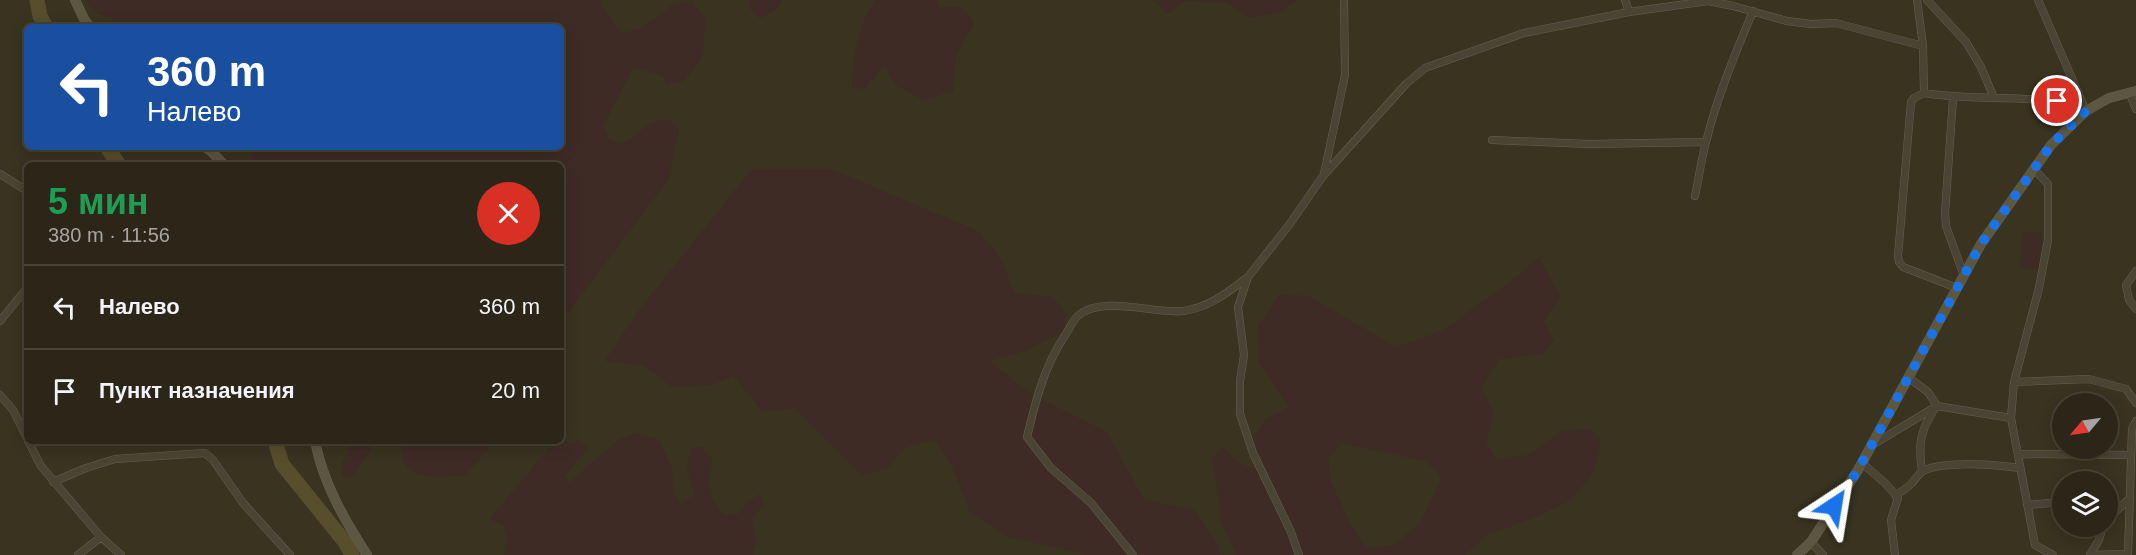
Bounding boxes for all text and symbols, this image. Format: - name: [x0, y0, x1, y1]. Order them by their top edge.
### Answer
- icon: left: [48, 48, 126, 126]
- text: 360 m: [147, 48, 266, 95]
- pin: [2031, 75, 2082, 126]
- icon: arrive: [2040, 84, 2073, 117]
- text: Налево: [147, 97, 241, 127]
- text: 5 мин: [48, 181, 149, 222]
- button: close: [477, 182, 540, 245]
- text: 380 m · 11:56: [48, 224, 170, 246]
- icon: left: [48, 291, 81, 324]
- text: Налево: [99, 294, 180, 319]
- text: 360 m: [479, 294, 540, 319]
- icon: arrive: [48, 375, 81, 408]
- text: Пункт назначения: [99, 378, 295, 403]
- text: 20 m: [491, 378, 540, 403]
- north arrow: [2052, 393, 2118, 459]
- map controls: [2052, 393, 2118, 537]
- button: layers: [2052, 471, 2118, 537]
- position arrow: [1802, 474, 1866, 538]

